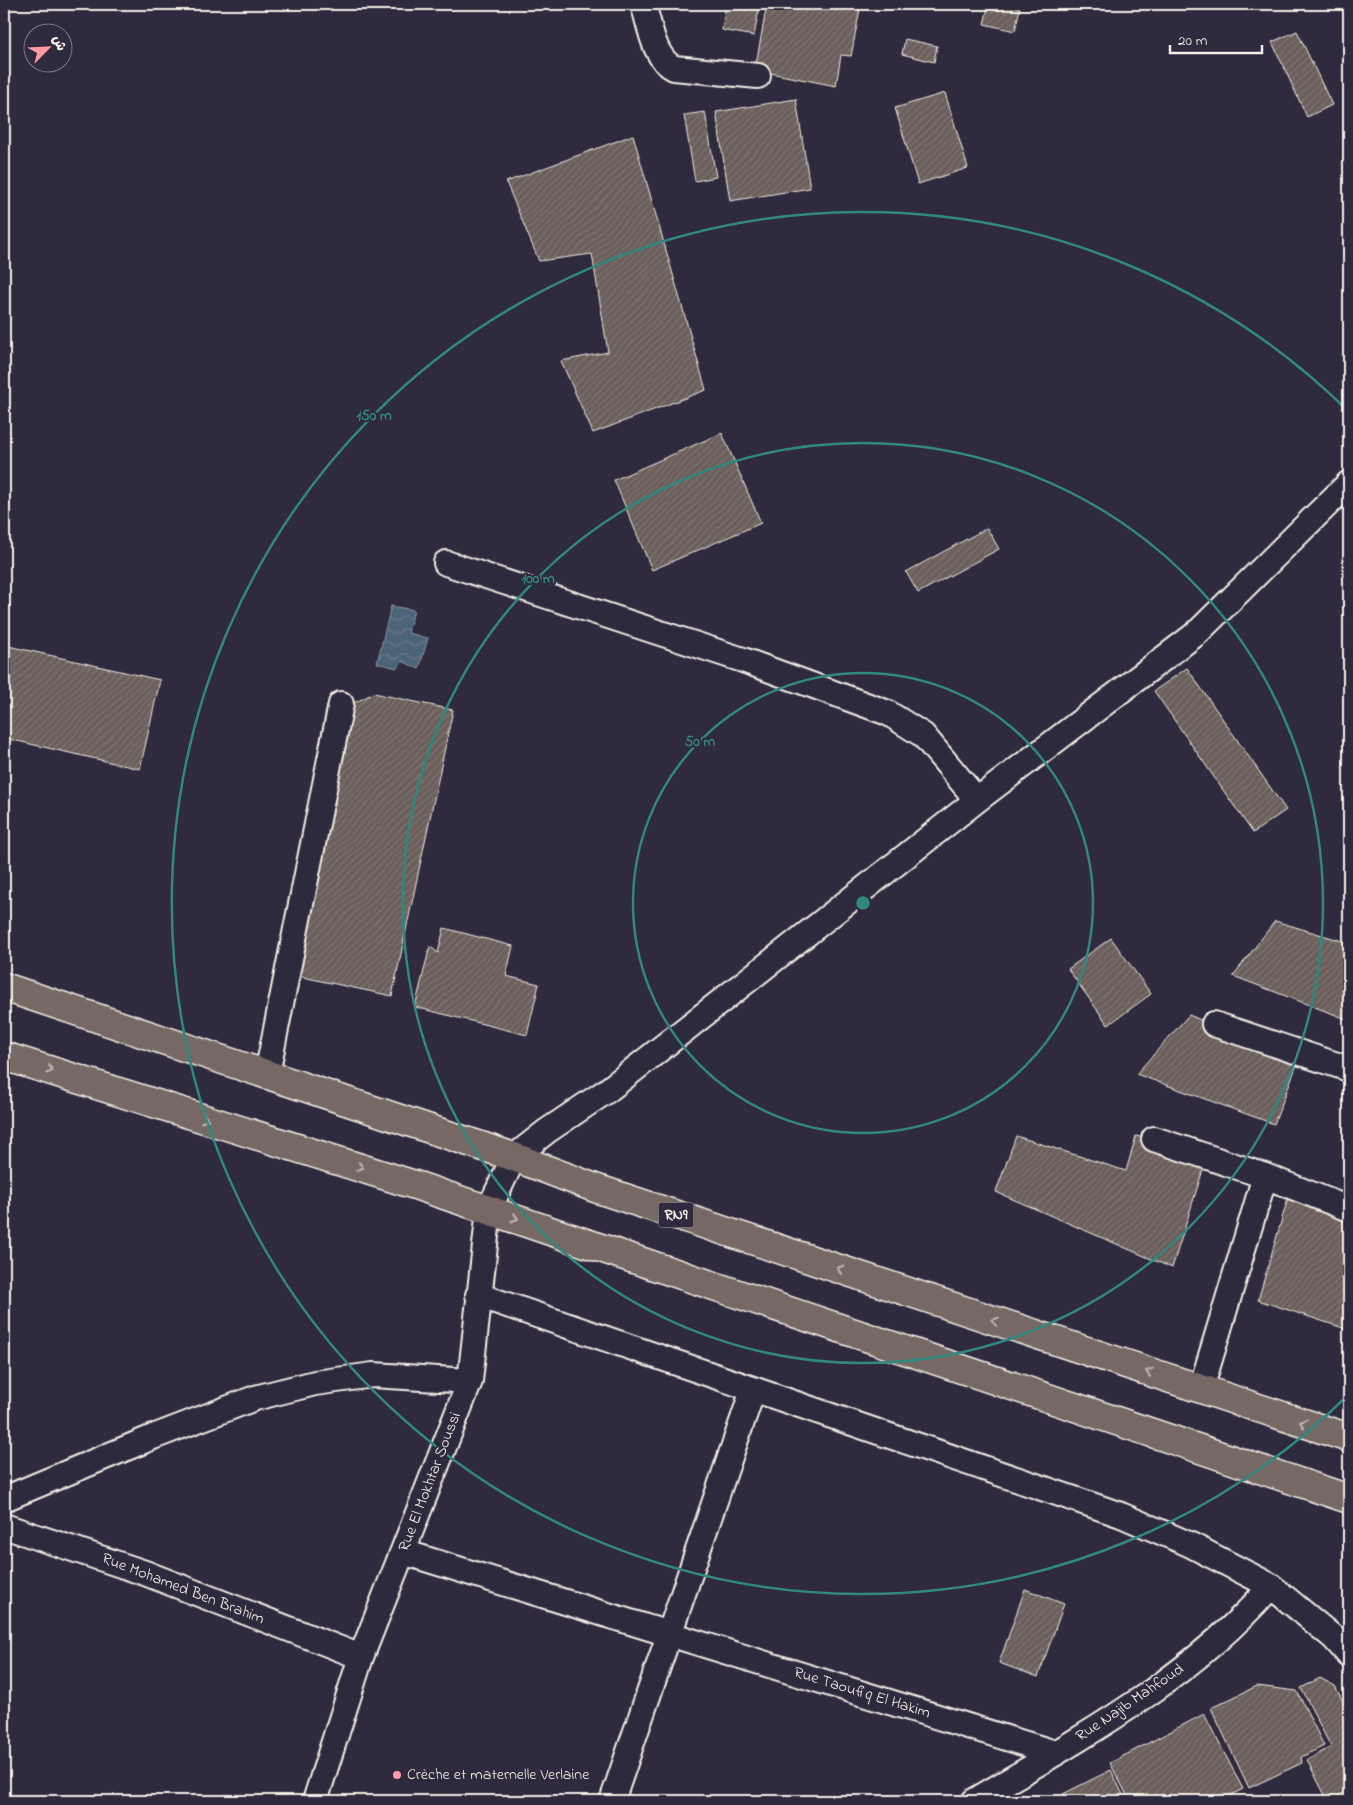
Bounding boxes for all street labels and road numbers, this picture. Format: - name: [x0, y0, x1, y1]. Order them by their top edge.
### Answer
- road number: RN9: [658, 1202, 694, 1228]
- street label: Rue El Mokhtar Soussi: [392, 1409, 468, 1555]
- street label: Rue Mohamed Ben Brahim: [98, 1547, 268, 1631]
- street label: Rue Najib Mahfoud: [1071, 1658, 1189, 1748]
- street label: Rue Taoufiq El Hakim: [791, 1661, 933, 1725]

